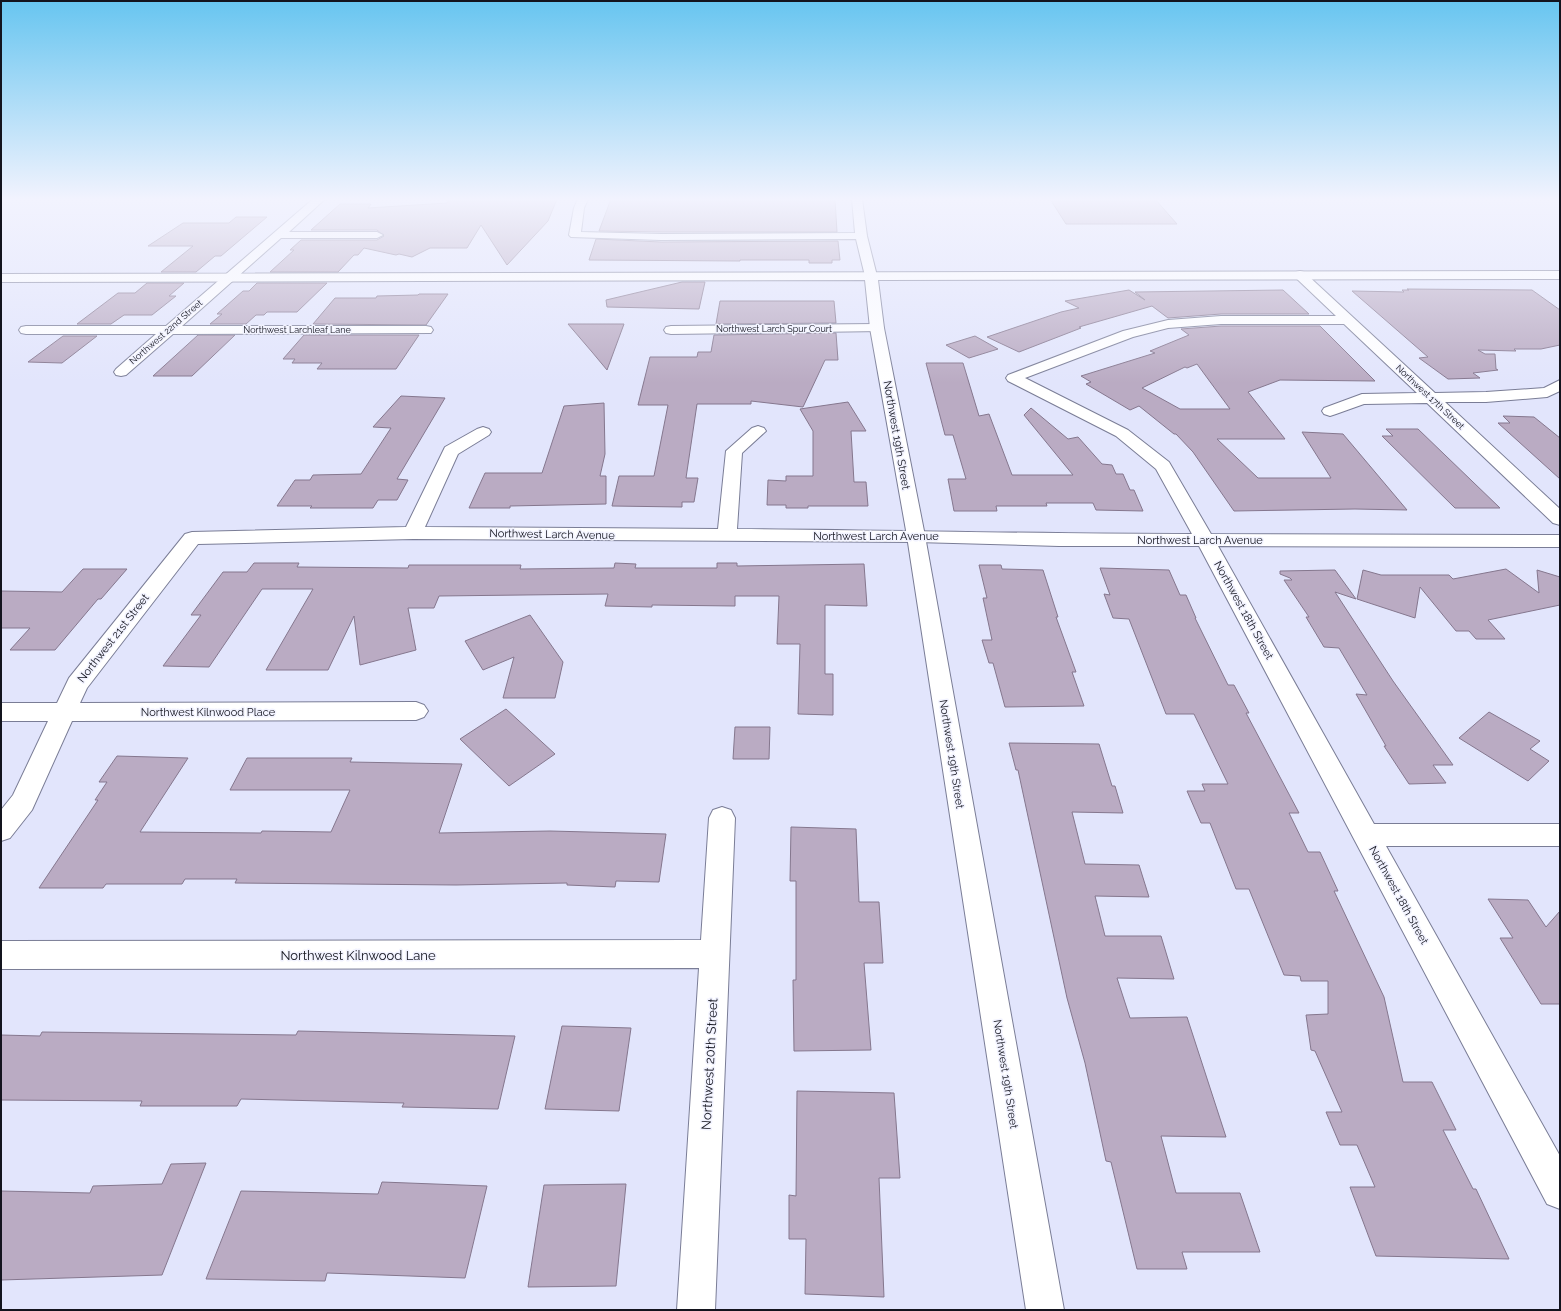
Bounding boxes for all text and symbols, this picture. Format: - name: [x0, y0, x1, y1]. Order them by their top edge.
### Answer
- street label: Northwest 22nd Street: [128, 298, 204, 366]
- street label: Northwest Larch Spur Court: [716, 324, 832, 334]
- street label: Northwest Larchleaf Lane: [243, 325, 351, 335]
- street label: Northwest 17th Street: [1394, 363, 1466, 431]
- street label: Northwest 19th Street: [881, 380, 913, 491]
- street label: Northwest Larch Avenue: [489, 527, 615, 542]
- street label: Northwest Larch Avenue: [813, 530, 939, 543]
- street label: Northwest Larch Avenue: [1137, 534, 1263, 547]
- street label: Northwest 18th Street: [1211, 559, 1276, 662]
- street label: Northwest 21st Street: [75, 591, 152, 685]
- street label: Northwest 19th Street: [936, 699, 967, 810]
- street label: Northwest Kilnwood Place: [141, 706, 276, 719]
- street label: Northwest 18th Street: [1366, 844, 1431, 947]
- street label: Northwest Kilnwood Lane: [280, 948, 436, 963]
- street label: Northwest 20th Street: [699, 997, 720, 1130]
- street label: Northwest 19th Street: [990, 1019, 1021, 1130]

